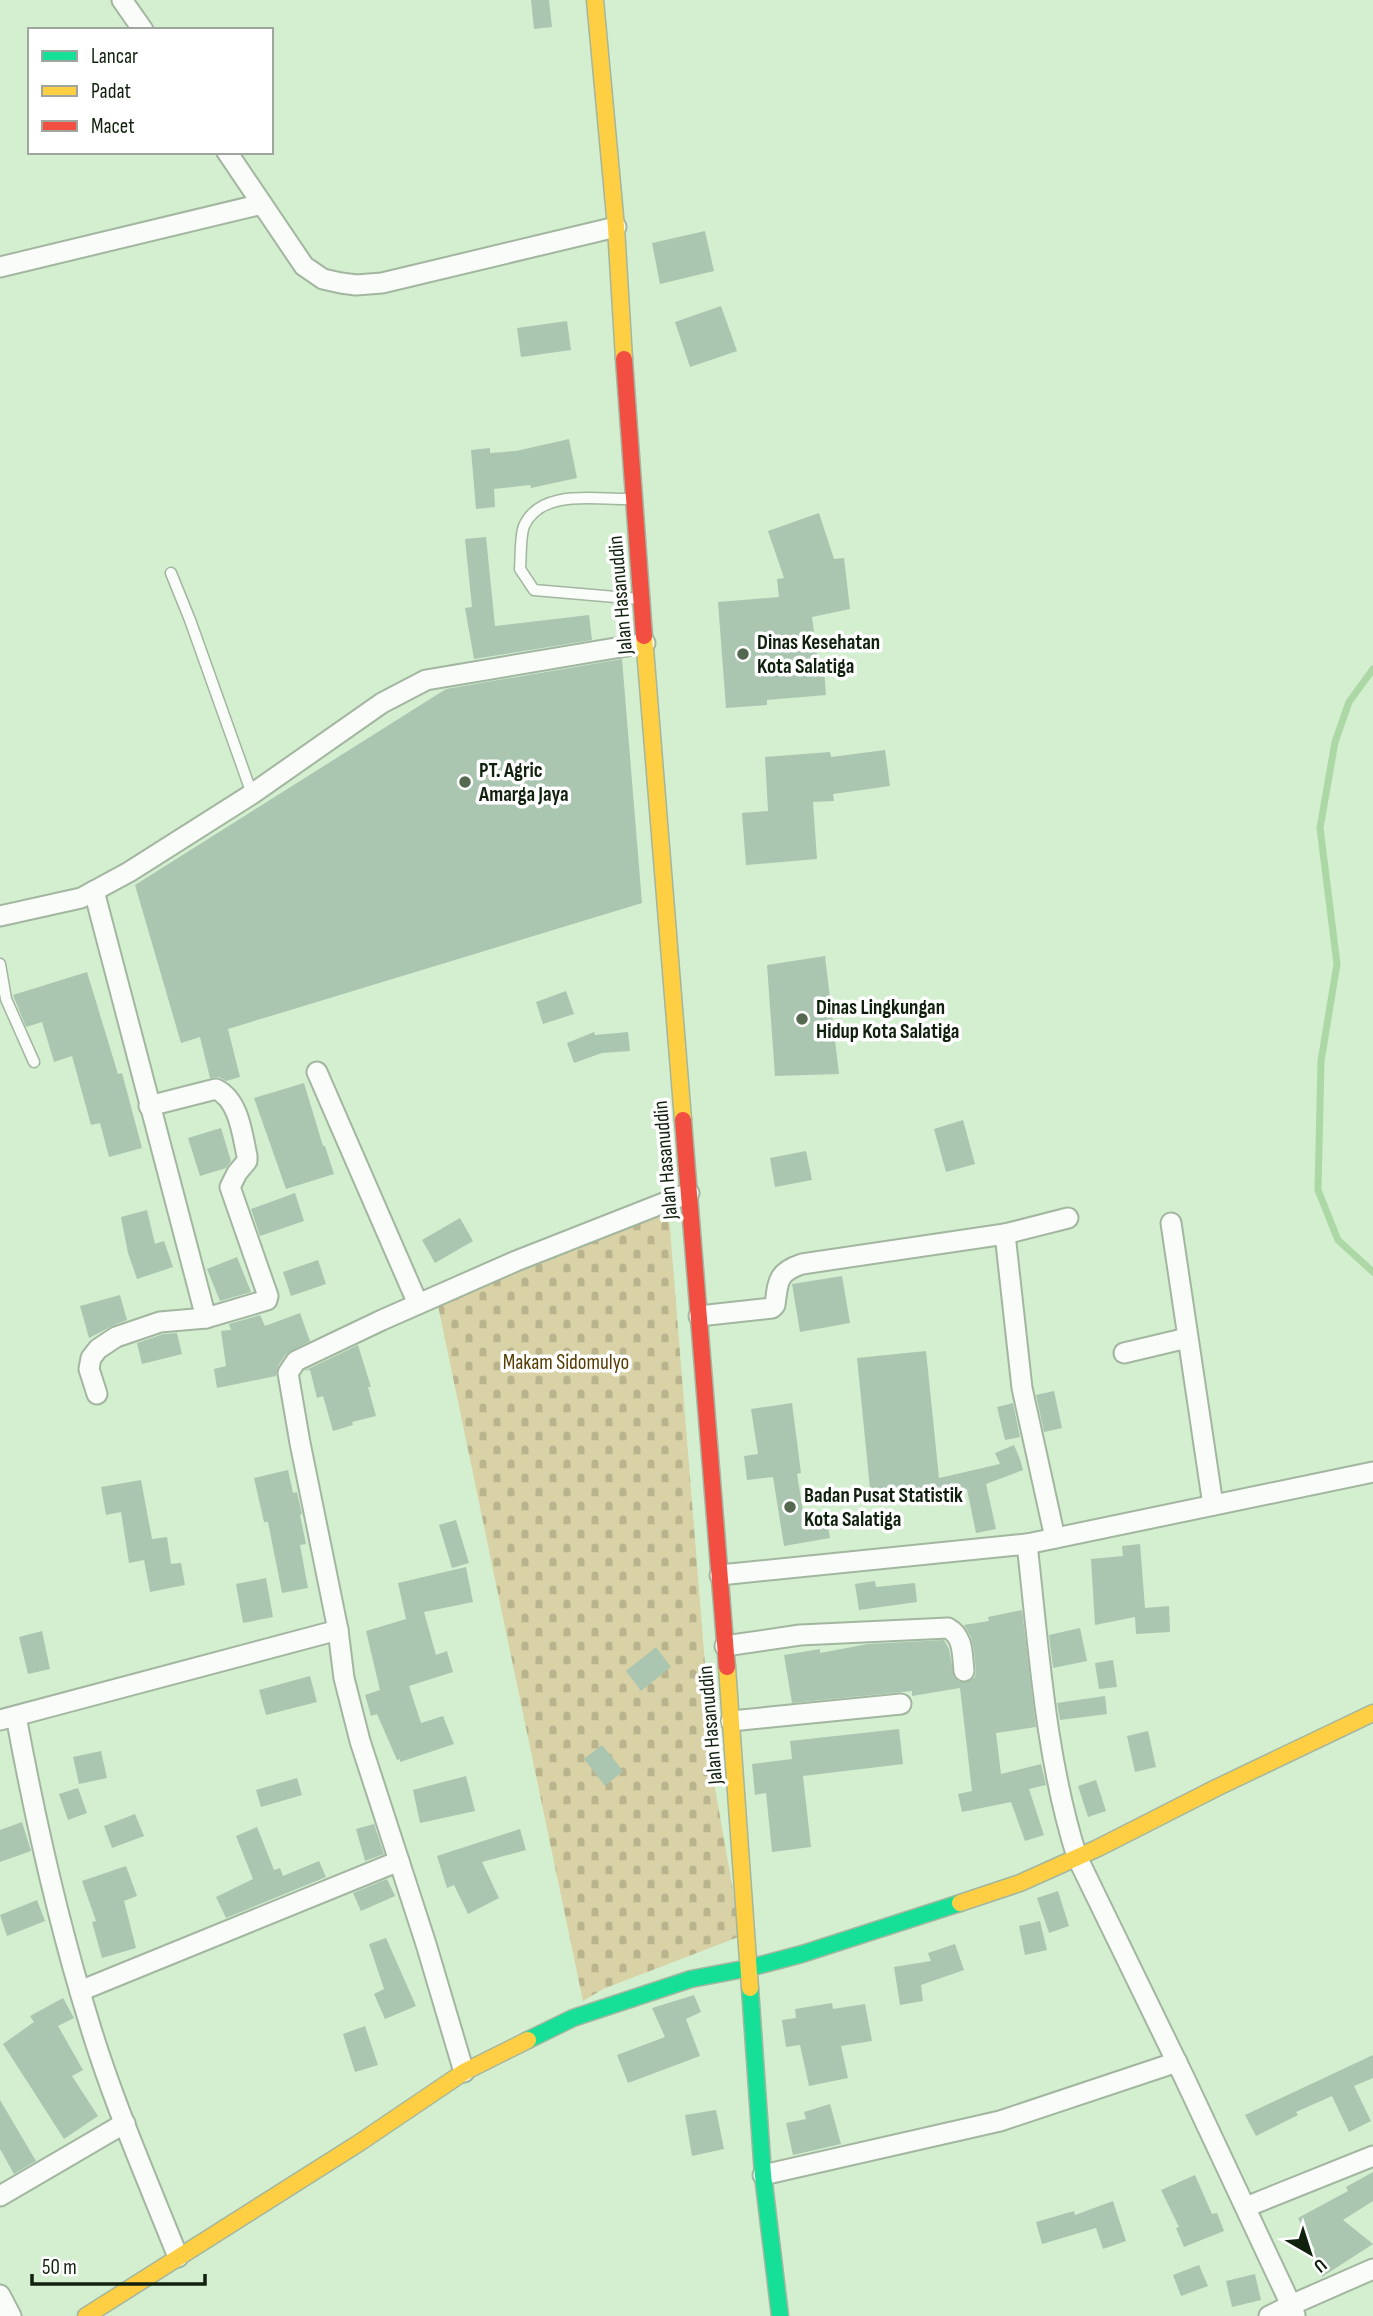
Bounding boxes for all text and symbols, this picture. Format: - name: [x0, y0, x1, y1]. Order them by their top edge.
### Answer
- legend: [28, 28, 273, 154]
- text: Lancar: [91, 44, 138, 69]
- text: Padat: [91, 79, 131, 104]
- text: Macet: [91, 114, 135, 139]
- street label: Jalan Hasanuddin: [603, 534, 638, 656]
- place label: Dinas Kesehatan Kota Salatiga: [757, 630, 880, 679]
- marker: Dinas Kesehatan Kota Salatiga: [735, 646, 751, 662]
- place label: PT. Agric Amarga Jaya: [478, 758, 569, 807]
- marker: PT. Agric Amarga Jaya: [457, 774, 473, 790]
- place label: Dinas Lingkungan Hidup Kota Salatiga: [816, 995, 959, 1044]
- marker: Dinas Lingkungan Hidup Kota Salatiga: [794, 1011, 810, 1027]
- street label: Jalan Hasanuddin: [648, 1099, 683, 1221]
- park label: Makam Sidomulyo: [503, 1350, 629, 1375]
- place label: Badan Pusat Statistik Kota Salatiga: [804, 1483, 963, 1532]
- marker: Badan Pusat Statistik Kota Salatiga: [782, 1499, 798, 1515]
- street label: Jalan Hasanuddin: [693, 1664, 728, 1786]
- north arrow: [1275, 2218, 1345, 2288]
- scale bar: [32, 2242, 205, 2286]
- text: U: [1309, 2253, 1331, 2277]
- text: 50 m: [42, 2255, 77, 2280]

